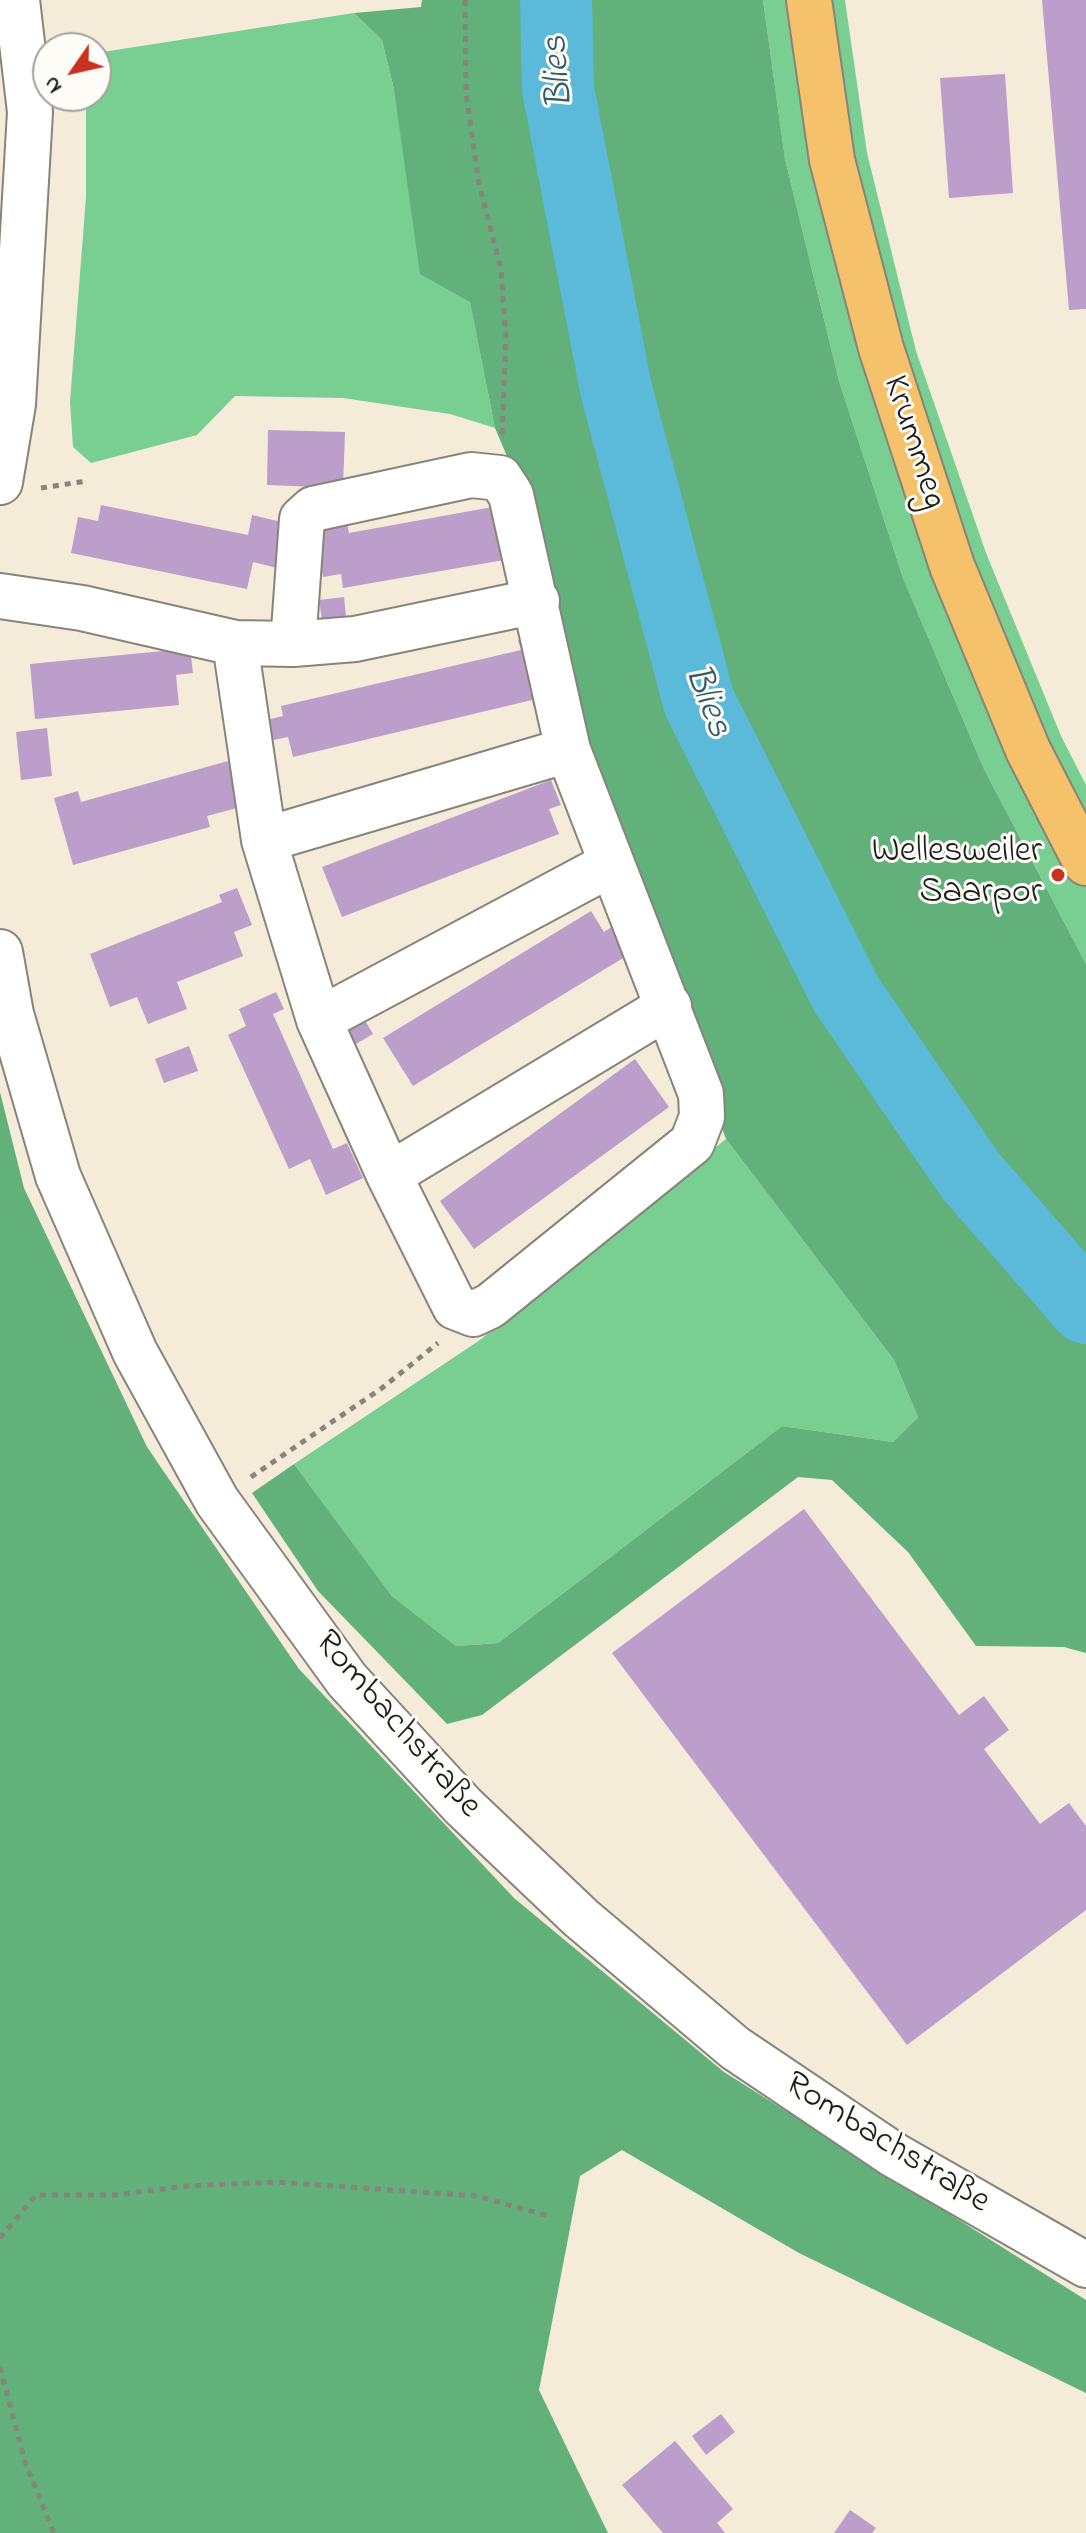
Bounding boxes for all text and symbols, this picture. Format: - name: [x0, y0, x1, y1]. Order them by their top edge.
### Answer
- north arrow: [32, 32, 112, 112]
- water label: Blies: [535, 34, 587, 110]
- text: N: [36, 69, 71, 99]
- street label: Krummeg: [870, 371, 954, 515]
- water label: Blies: [671, 660, 739, 744]
- place label: Wellesweiler Saarpor: [872, 832, 1042, 917]
- marker: Wellesweiler Saarpor: [1049, 866, 1067, 884]
- street label: Rombachstraße: [303, 1624, 489, 1828]
- street label: Rombachstraße: [775, 2065, 997, 2225]

